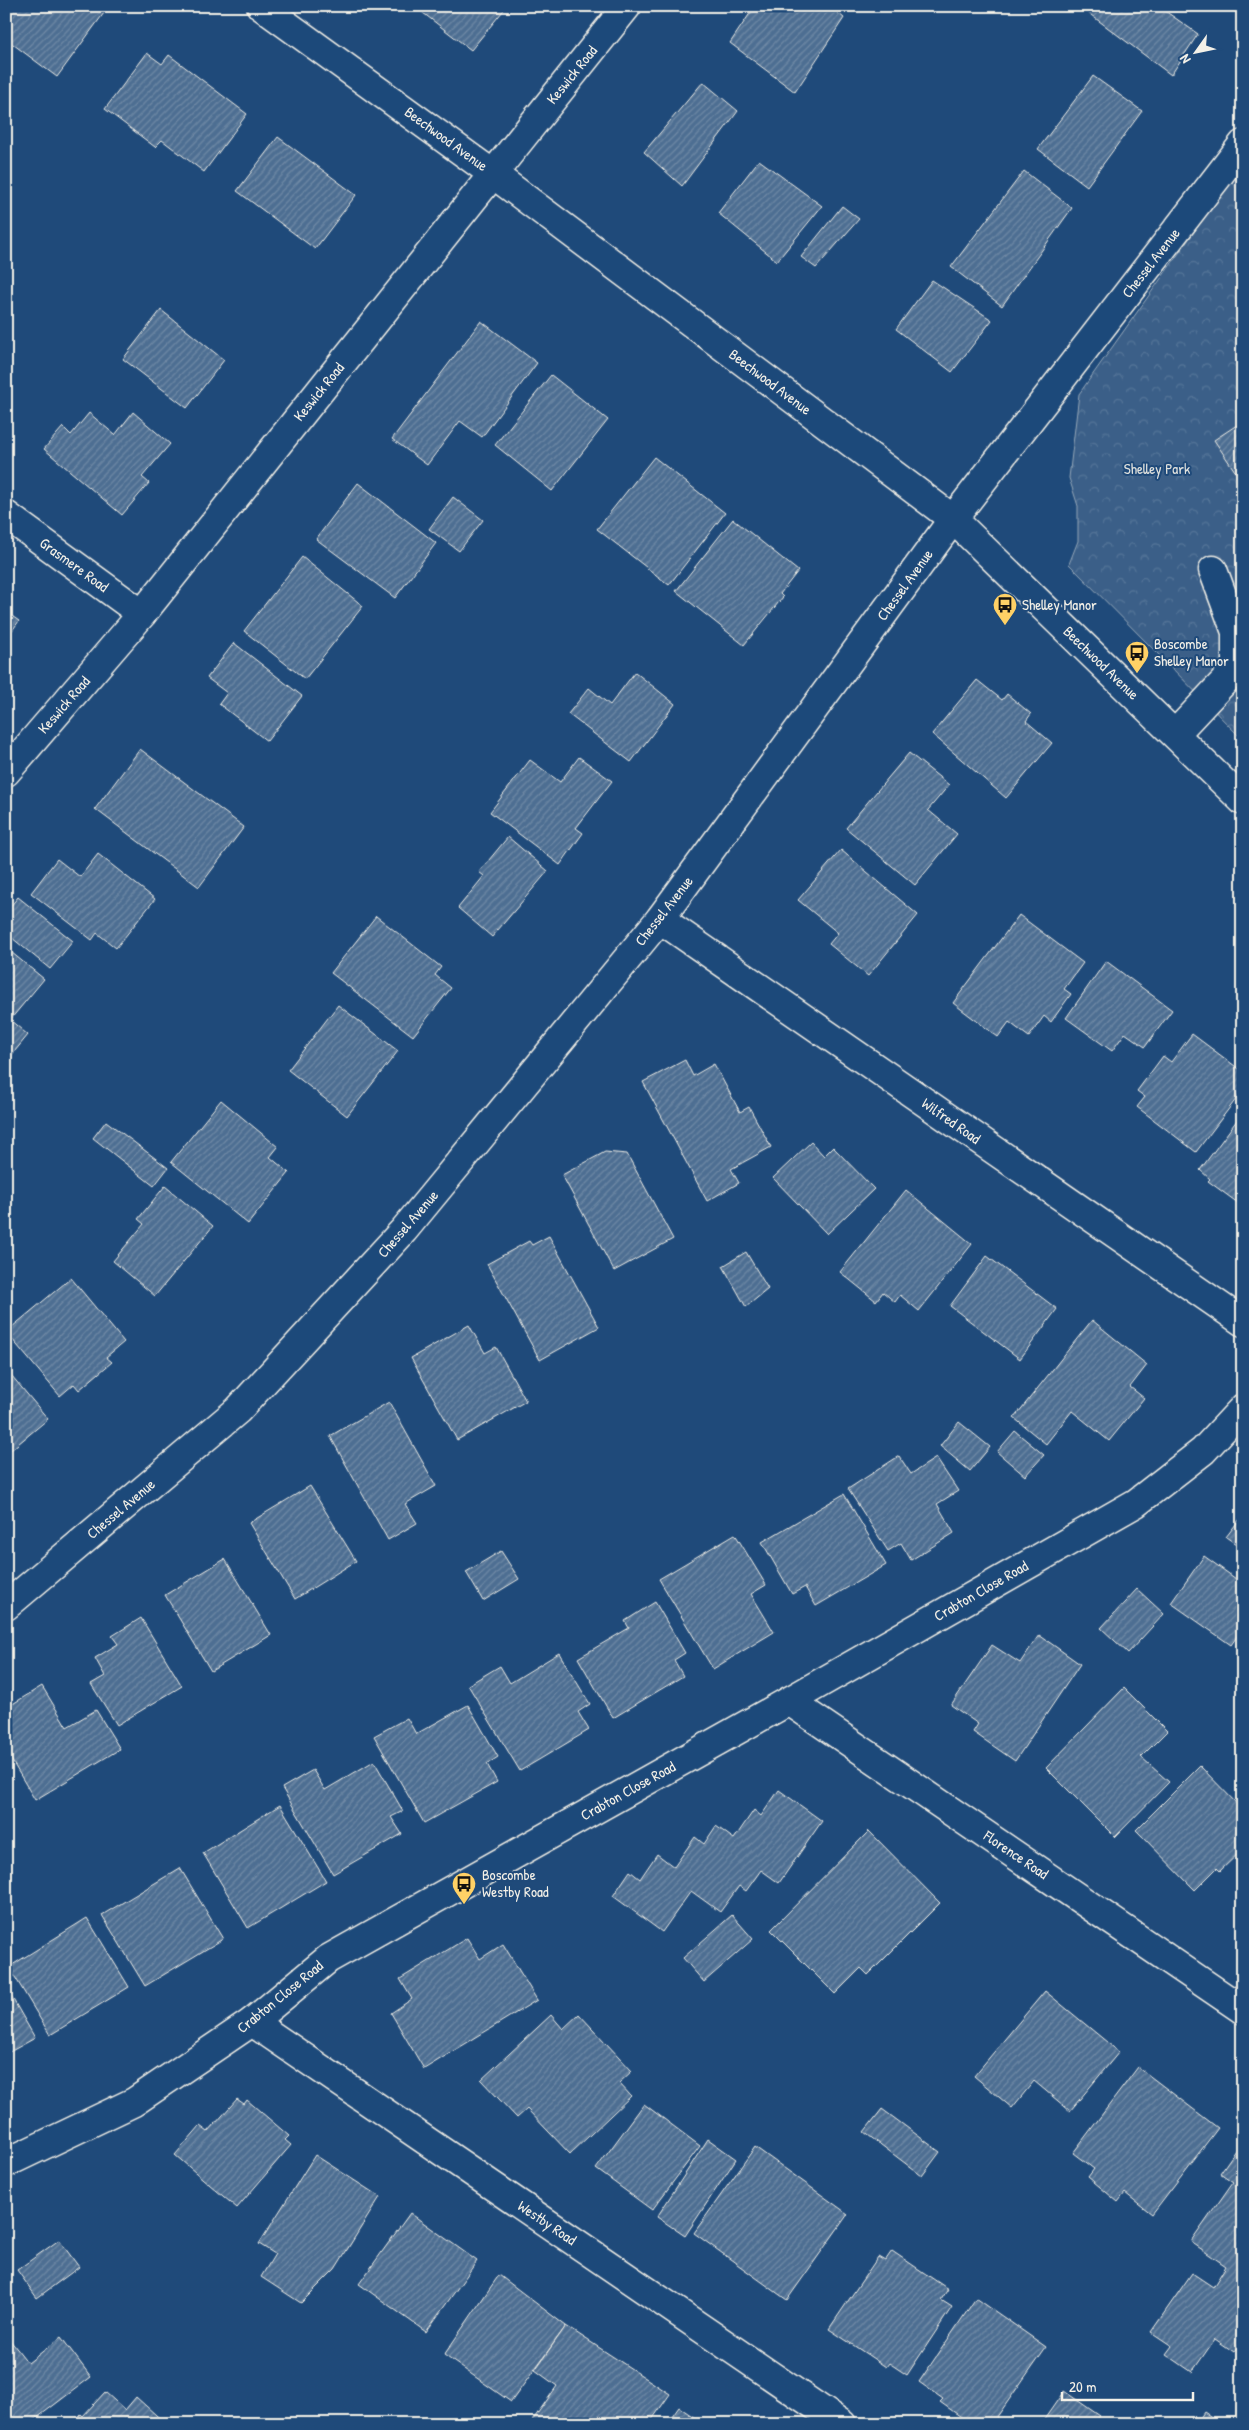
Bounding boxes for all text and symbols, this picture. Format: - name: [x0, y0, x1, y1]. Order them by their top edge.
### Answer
- north arrow: [1172, 28, 1222, 78]
- street label: Keswick Road: [541, 41, 602, 108]
- text: N: [1174, 51, 1195, 68]
- street label: Beechwood Avenue: [400, 101, 492, 176]
- street label: Chessel Avenue: [1117, 223, 1185, 302]
- street label: Beechwood Avenue: [725, 344, 816, 420]
- street label: Keswick Road: [288, 358, 349, 425]
- park label: Shelley Park: [1124, 458, 1190, 479]
- street label: Grasmere Road: [36, 532, 113, 597]
- street label: Chessel Avenue: [872, 545, 938, 625]
- bus stop icon: Shelley Manor: [992, 592, 1018, 626]
- place label: Shelley Manor: [1022, 594, 1097, 615]
- street label: Beechwood Avenue: [1059, 621, 1144, 704]
- place label: Boscombe Shelley Manor: [1154, 633, 1229, 671]
- bus stop icon: Boscombe Shelley Manor: [1124, 640, 1150, 674]
- street label: Keswick Road: [33, 671, 95, 738]
- street label: Chessel Avenue: [630, 871, 698, 950]
- street label: Wilfred Road: [918, 1093, 985, 1149]
- street label: Chessel Avenue: [372, 1185, 443, 1262]
- street label: Chessel Avenue: [82, 1474, 159, 1543]
- street label: Crabton Close Road: [930, 1555, 1032, 1626]
- street label: Crabton Close Road: [577, 1756, 679, 1825]
- street label: Florence Road: [979, 1825, 1053, 1884]
- place label: Boscombe Westby Road: [482, 1864, 549, 1902]
- bus stop icon: Boscombe Westby Road: [451, 1871, 477, 1905]
- street label: Crabton Close Road: [232, 1955, 327, 2038]
- street label: Westby Road: [514, 2195, 581, 2250]
- scale bar: [1062, 2370, 1193, 2402]
- text: 20 m: [1069, 2376, 1096, 2397]

